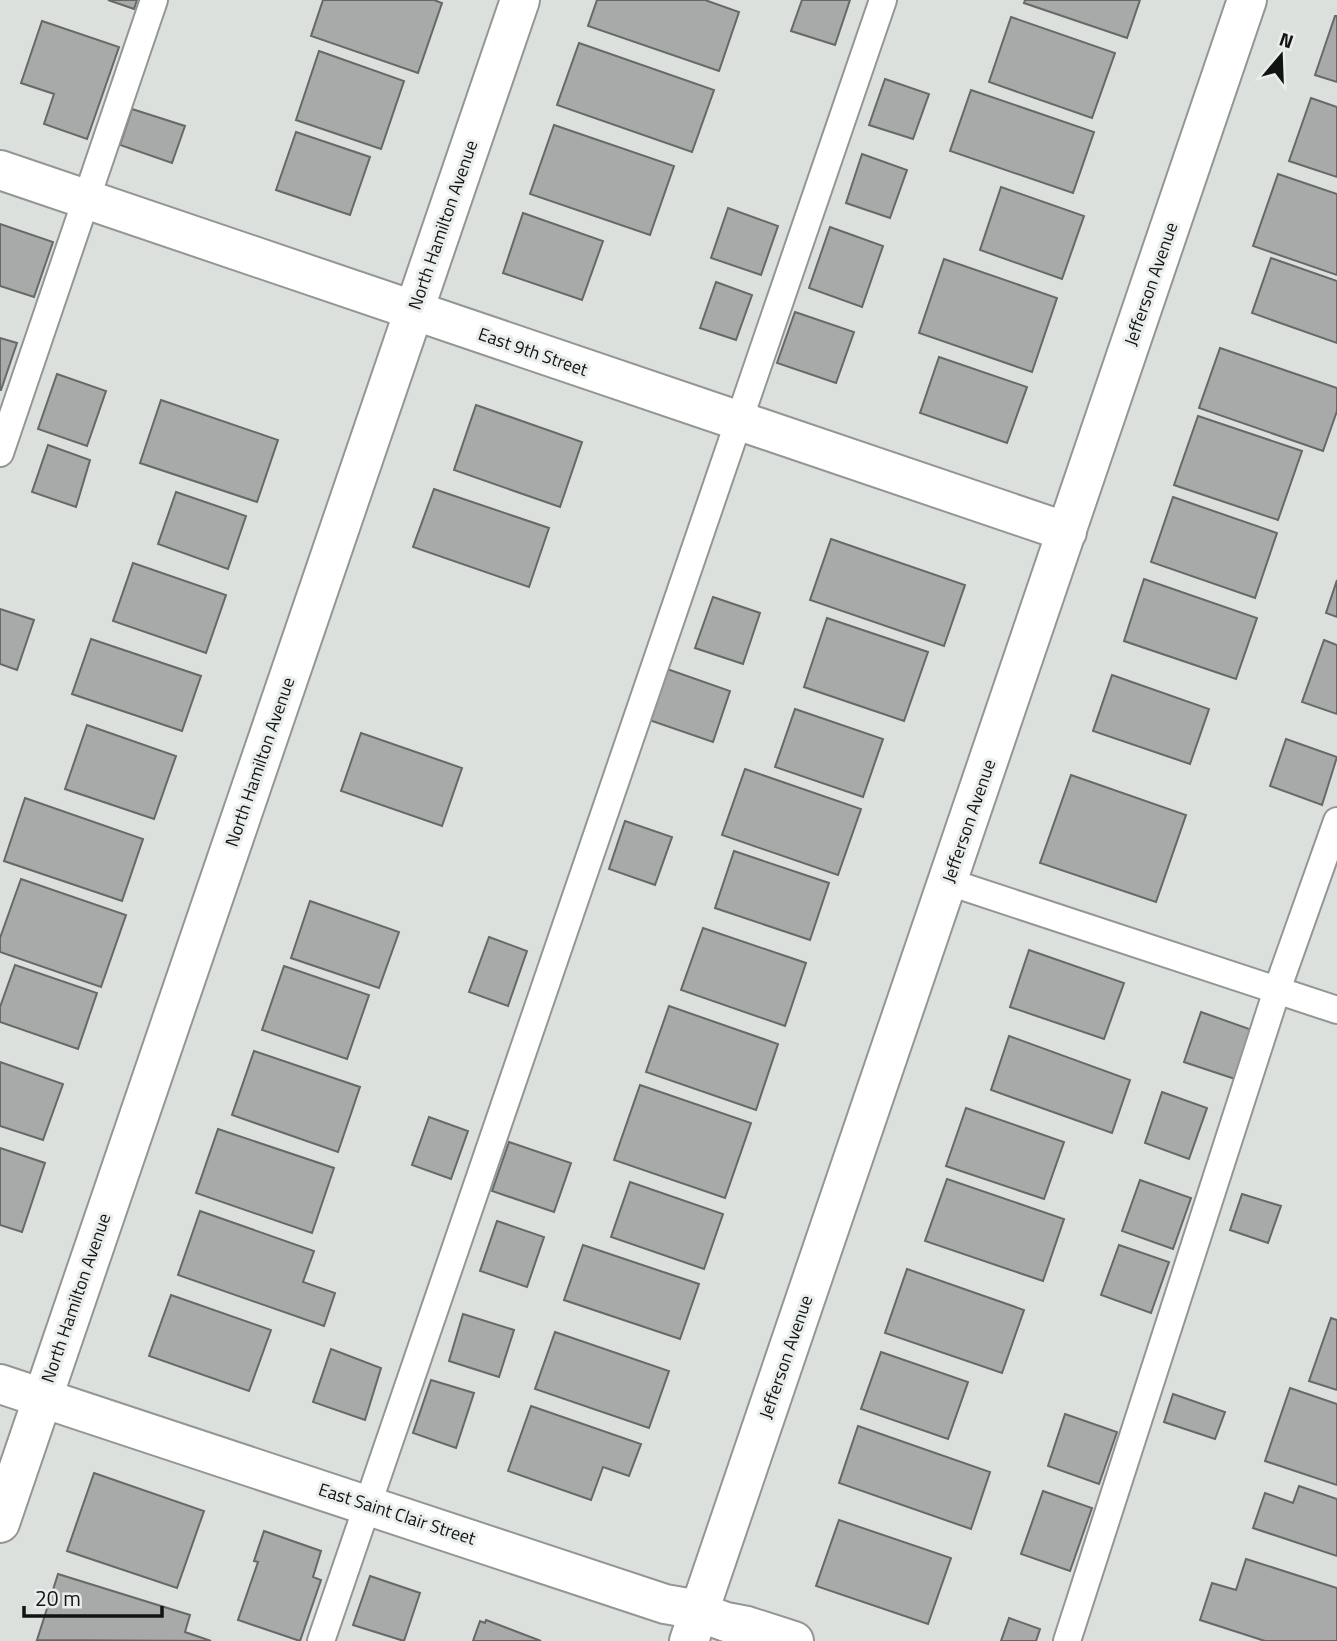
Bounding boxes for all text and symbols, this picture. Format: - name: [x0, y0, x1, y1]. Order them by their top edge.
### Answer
- north arrow: [1246, 21, 1316, 91]
- text: N: [1276, 24, 1298, 55]
- street label: North Hamilton Avenue: [401, 136, 484, 313]
- street label: Jefferson Avenue: [1117, 218, 1184, 349]
- street label: East 9th Street: [475, 320, 592, 383]
- street label: North Hamilton Avenue: [218, 673, 301, 850]
- street label: Jefferson Avenue: [935, 755, 1002, 886]
- street label: North Hamilton Avenue: [34, 1209, 117, 1386]
- street label: Jefferson Avenue: [752, 1291, 819, 1422]
- street label: East Saint Clair Street: [315, 1475, 480, 1552]
- scale bar: [24, 1574, 163, 1618]
- text: 20 m: [35, 1582, 81, 1614]

